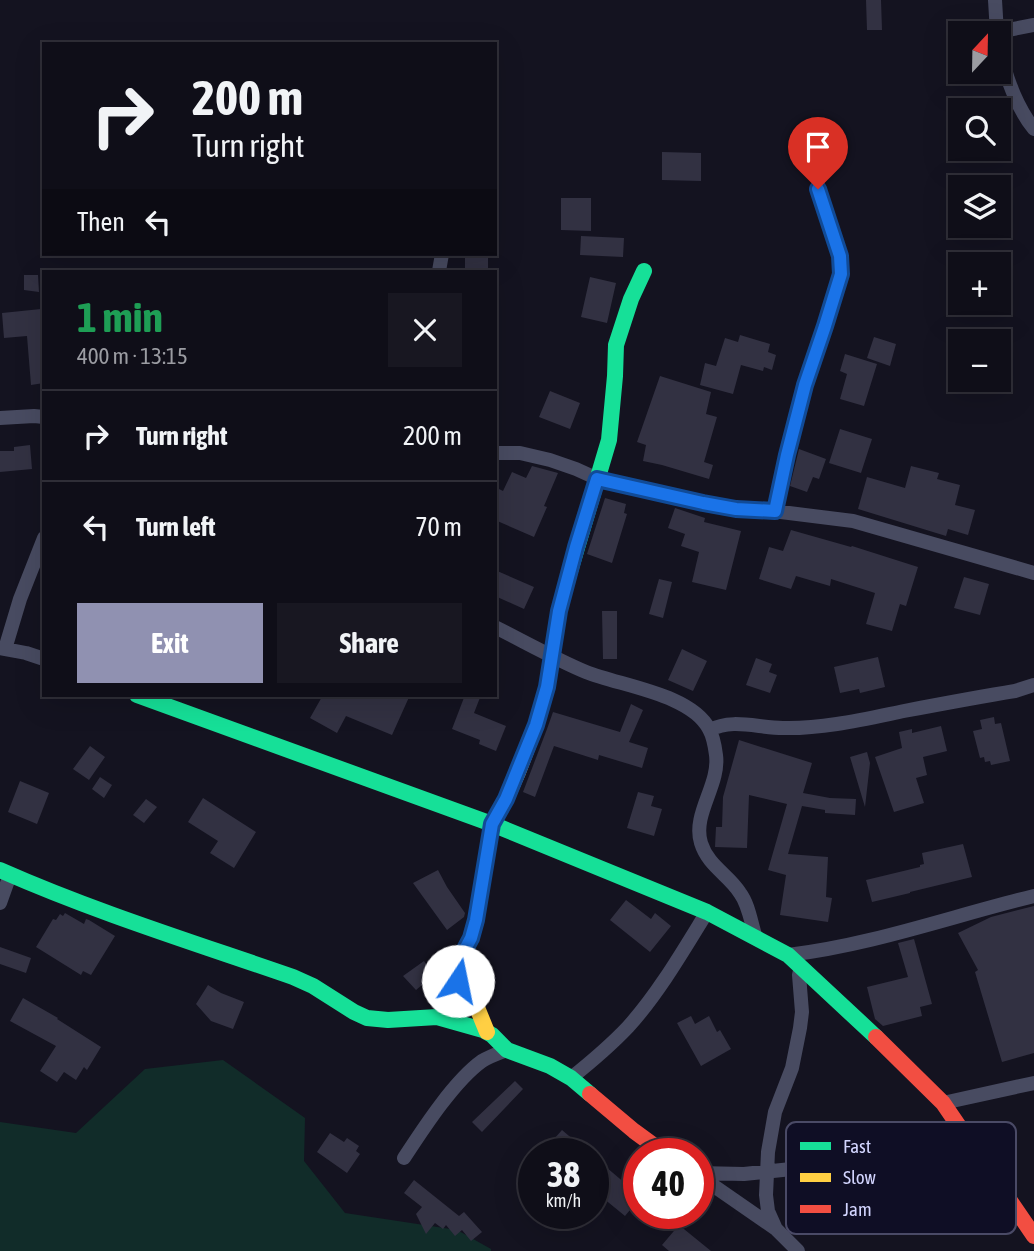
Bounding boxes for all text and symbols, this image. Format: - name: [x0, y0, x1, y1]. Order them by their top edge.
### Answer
- north arrow: [948, 21, 1012, 84]
- map controls: [948, 21, 1011, 392]
- text: 200 m: [192, 69, 303, 125]
- icon: right: [77, 70, 168, 161]
- button: search: [948, 98, 1011, 161]
- pin: [788, 117, 848, 189]
- text: Turn right: [192, 127, 305, 164]
- icon: arrive: [799, 128, 837, 166]
- button: layers: [948, 175, 1011, 238]
- icon: left: [139, 203, 177, 241]
- text: Then: [77, 207, 125, 237]
- button: +: [948, 252, 1011, 315]
- text: 1 min: [77, 293, 163, 341]
- button: close: [388, 293, 462, 367]
- button: −: [948, 329, 1011, 392]
- text: 400 m · 13:15: [77, 343, 188, 369]
- icon: right: [77, 417, 115, 455]
- text: Turn right: [136, 421, 227, 451]
- text: 200 m: [403, 421, 462, 451]
- icon: left: [77, 508, 115, 546]
- text: Turn left: [136, 512, 216, 542]
- text: 70 m: [415, 512, 462, 542]
- button: Exit: [77, 603, 263, 683]
- button: Share: [277, 603, 462, 683]
- position arrow: [421, 944, 495, 1018]
- legend: [786, 1122, 1016, 1234]
- text: Fast: [843, 1135, 871, 1157]
- speed limit sign: 40: [623, 1138, 714, 1229]
- text: 38: [547, 1154, 580, 1194]
- text: Slow: [843, 1166, 877, 1188]
- text: km/h: [546, 1190, 581, 1211]
- text: Jam: [843, 1198, 872, 1220]

